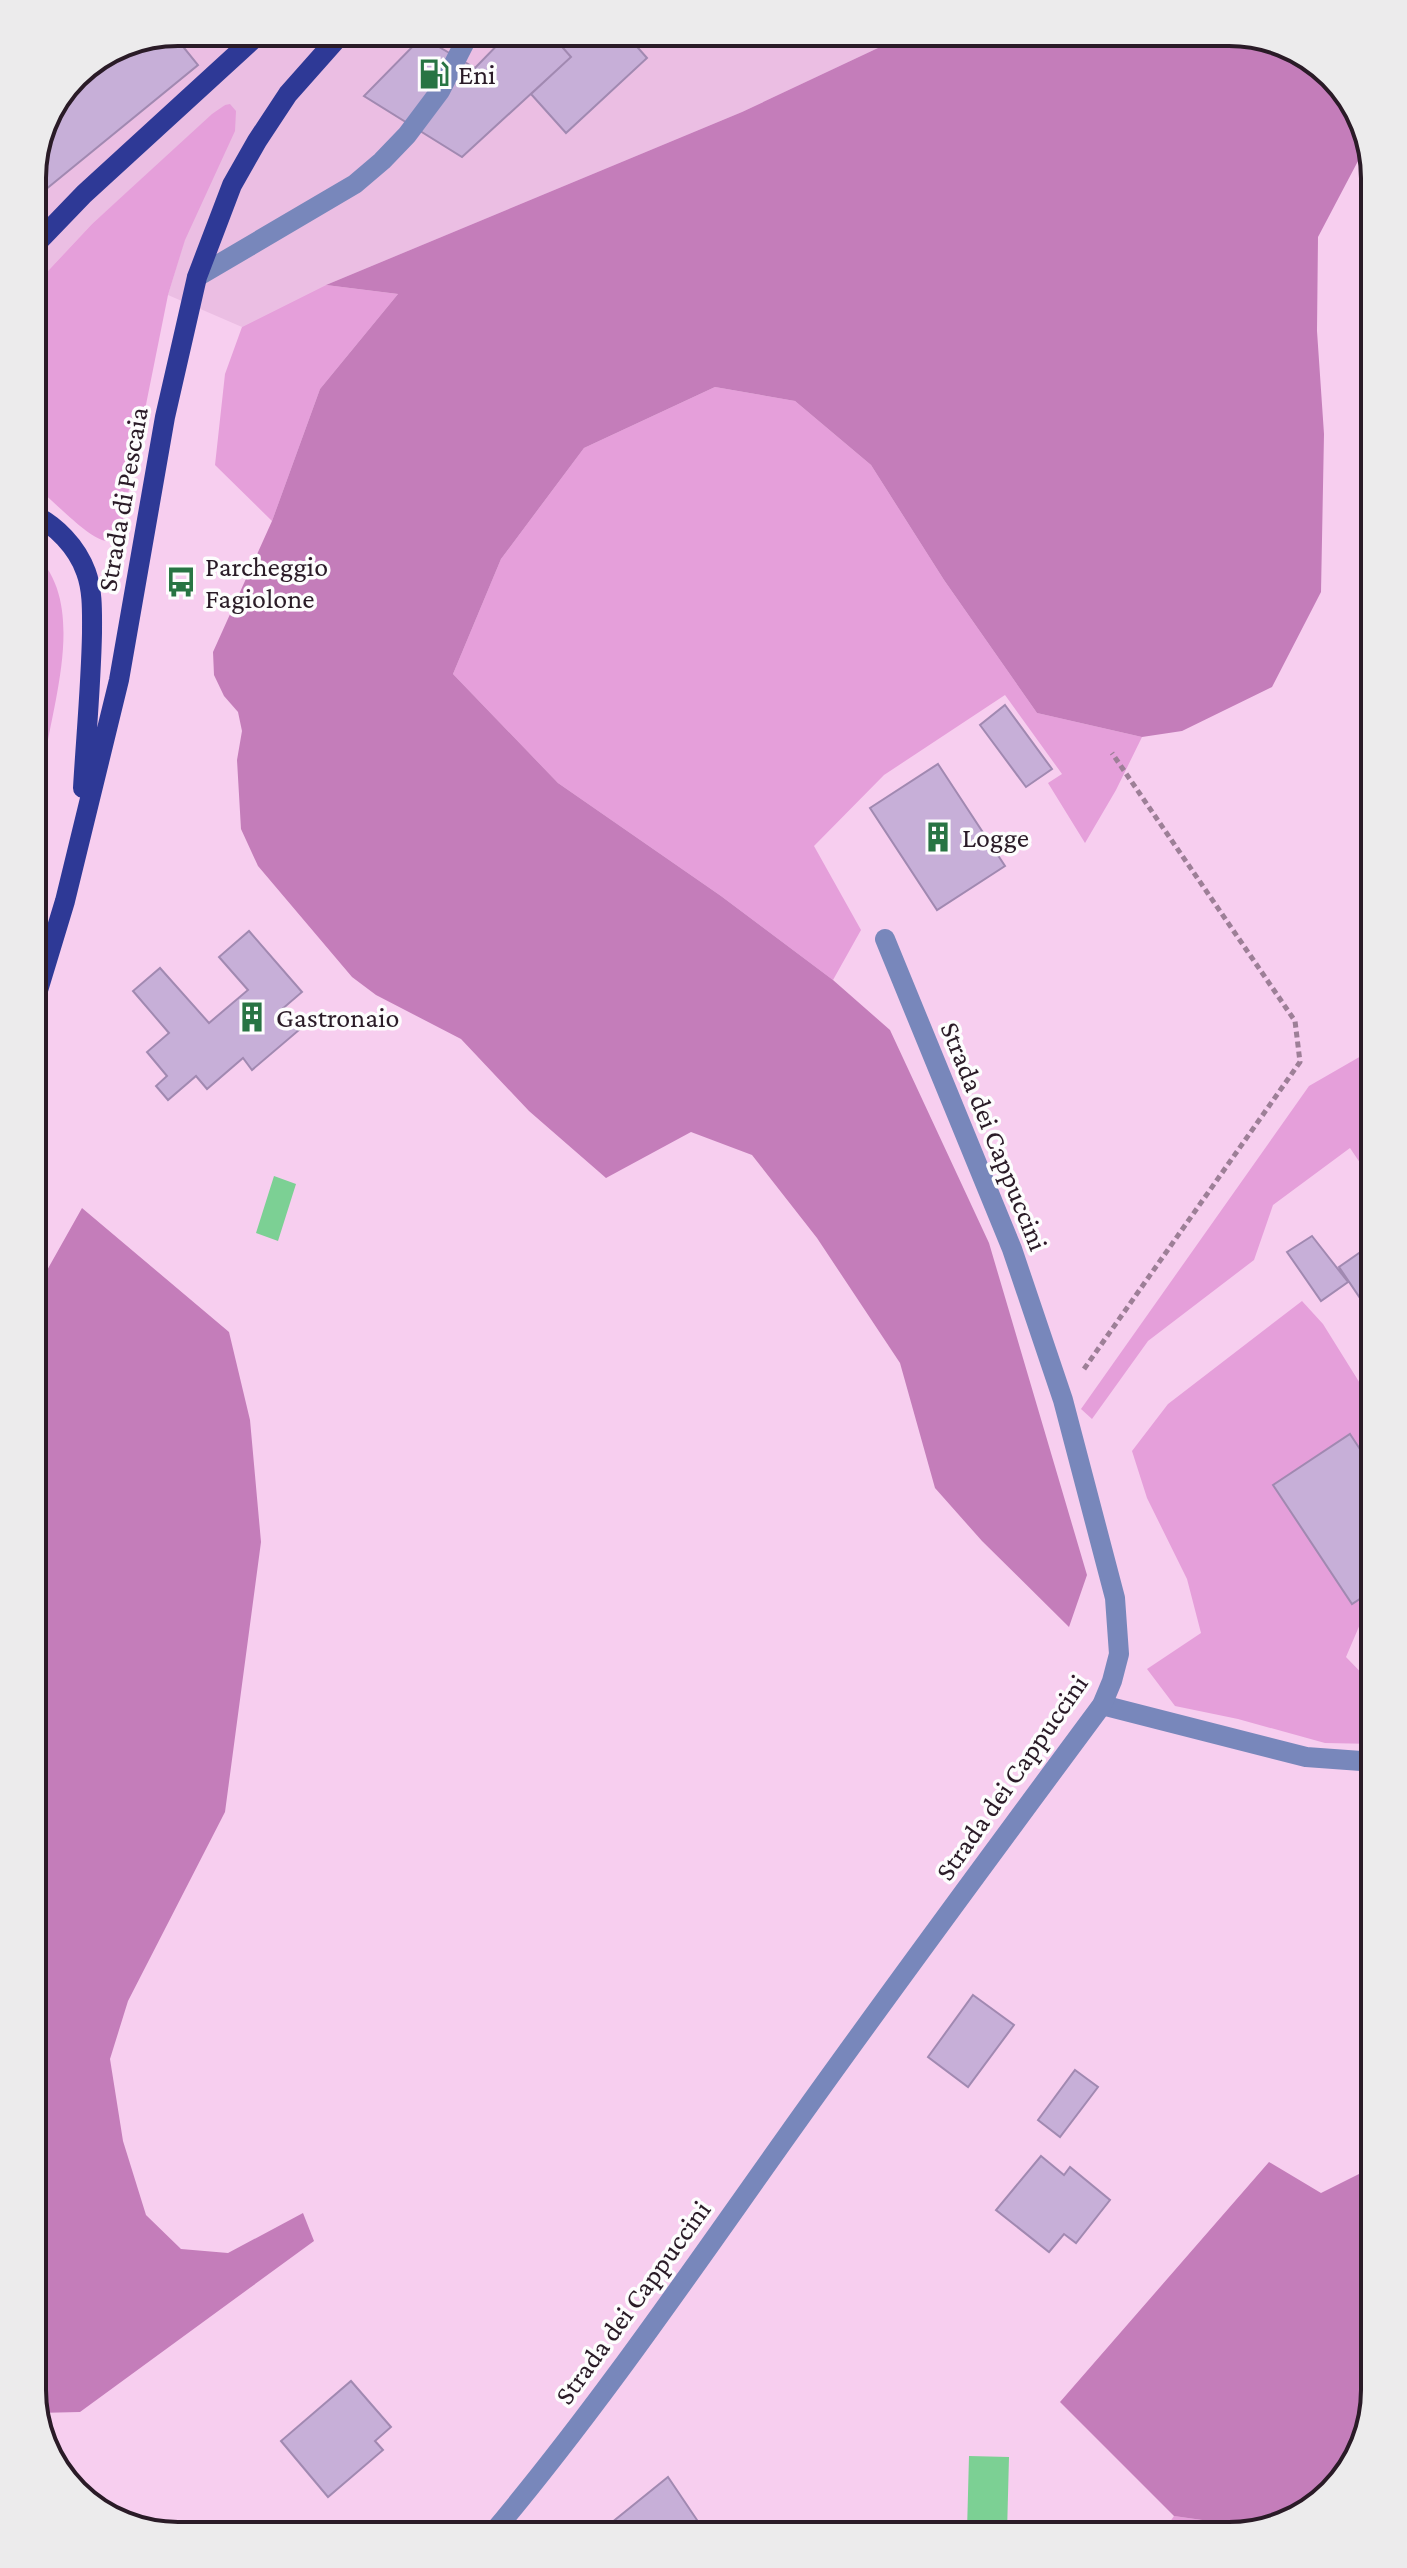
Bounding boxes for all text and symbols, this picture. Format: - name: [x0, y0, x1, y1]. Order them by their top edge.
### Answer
- fuel station icon: Eni: [417, 57, 451, 91]
- place label: Eni: [458, 59, 496, 90]
- street label: Strada di Pescaia: [91, 404, 154, 594]
- place label: Parcheggio Fagiolone: [205, 551, 328, 614]
- bus stop icon: Parcheggio Fagiolone: [164, 565, 198, 599]
- building icon: Logge: [921, 820, 955, 854]
- place label: Logge: [962, 822, 1029, 853]
- building icon: Gastronaio: [235, 1000, 269, 1034]
- place label: Gastronaio: [276, 1002, 399, 1033]
- street label: Strada dei Cappuccini: [935, 1017, 1055, 1255]
- street label: Strada dei Cappuccini: [929, 1669, 1094, 1886]
- street label: Strada dei Cappuccini: [548, 2195, 717, 2410]

